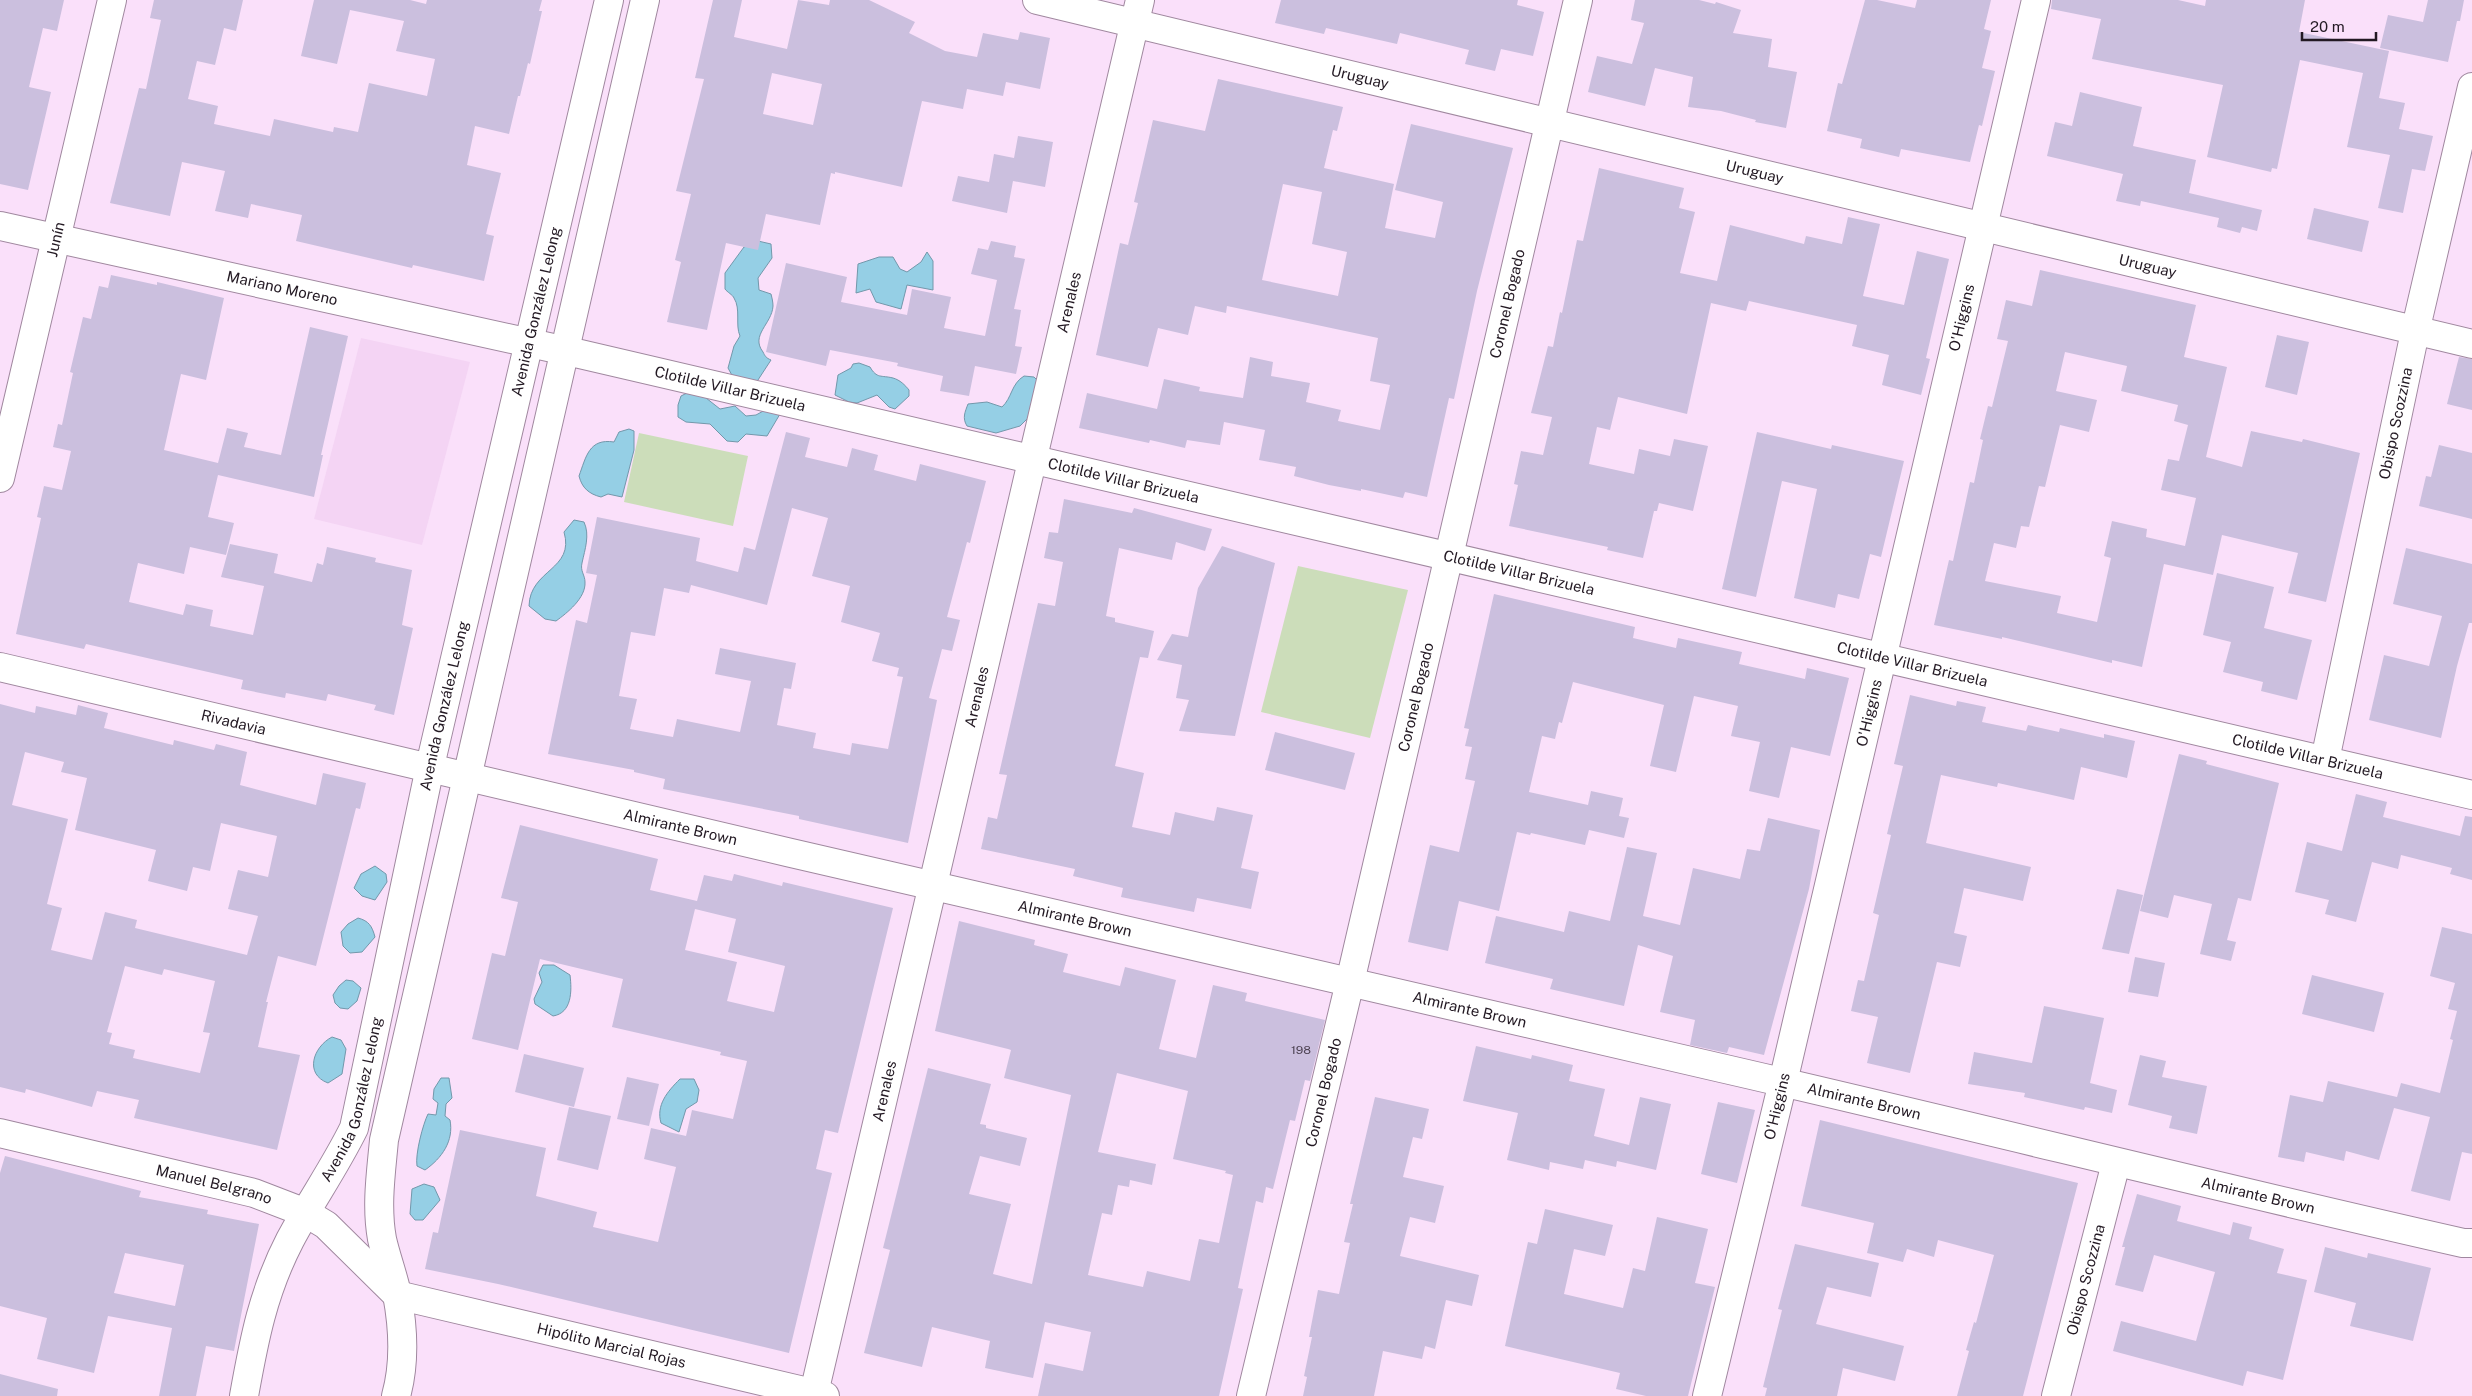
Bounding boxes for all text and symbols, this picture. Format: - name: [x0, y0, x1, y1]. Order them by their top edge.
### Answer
- scale bar: [2302, 10, 2376, 42]
- text: 20 m: [2310, 18, 2345, 35]
- street label: Uruguay: [1329, 62, 1391, 92]
- street label: Uruguay: [1724, 156, 1785, 187]
- street label: Junín: [43, 220, 68, 259]
- street label: Avenida González Lelong: [508, 225, 564, 398]
- street label: Coronel Bogado: [1486, 247, 1528, 360]
- street label: Uruguay: [2117, 251, 2178, 281]
- street label: Mariano Moreno: [225, 267, 339, 308]
- street label: Arenales: [1053, 270, 1084, 335]
- street label: O'Higgins: [1945, 282, 1977, 353]
- street label: Clotilde Villar Brizuela: [653, 363, 807, 414]
- street label: Obispo Scozzina: [2375, 366, 2415, 481]
- street label: Clotilde Villar Brizuela: [1046, 454, 1201, 506]
- street label: Clotilde Villar Brizuela: [1442, 547, 1596, 598]
- street label: Avenida González Lelong: [416, 619, 472, 792]
- street label: Clotilde Villar Brizuela: [1835, 638, 1990, 690]
- street label: Coronel Bogado: [1395, 641, 1437, 754]
- street label: Arenales: [961, 665, 992, 729]
- street label: O'Higgins: [1853, 678, 1885, 748]
- street label: Rivadavia: [200, 706, 268, 738]
- street label: Clotilde Villar Brizuela: [2231, 730, 2385, 782]
- street label: Almirante Brown: [622, 805, 739, 848]
- street label: Almirante Brown: [1016, 897, 1134, 940]
- street label: Almirante Brown: [1411, 988, 1528, 1031]
- street label: Avenida González Lelong: [317, 1015, 385, 1185]
- street label: Coronel Bogado: [1302, 1036, 1344, 1149]
- house number: 198: [1291, 1043, 1311, 1057]
- street label: Arenales: [869, 1059, 900, 1123]
- street label: O'Higgins: [1760, 1071, 1793, 1141]
- street label: Almirante Brown: [1806, 1079, 1923, 1123]
- street label: Manuel Belgrano: [154, 1161, 275, 1207]
- street label: Almirante Brown: [2199, 1173, 2317, 1217]
- street label: Obispo Scozzina: [2063, 1222, 2108, 1337]
- street label: Hipólito Marcial Rojas: [535, 1319, 688, 1371]

